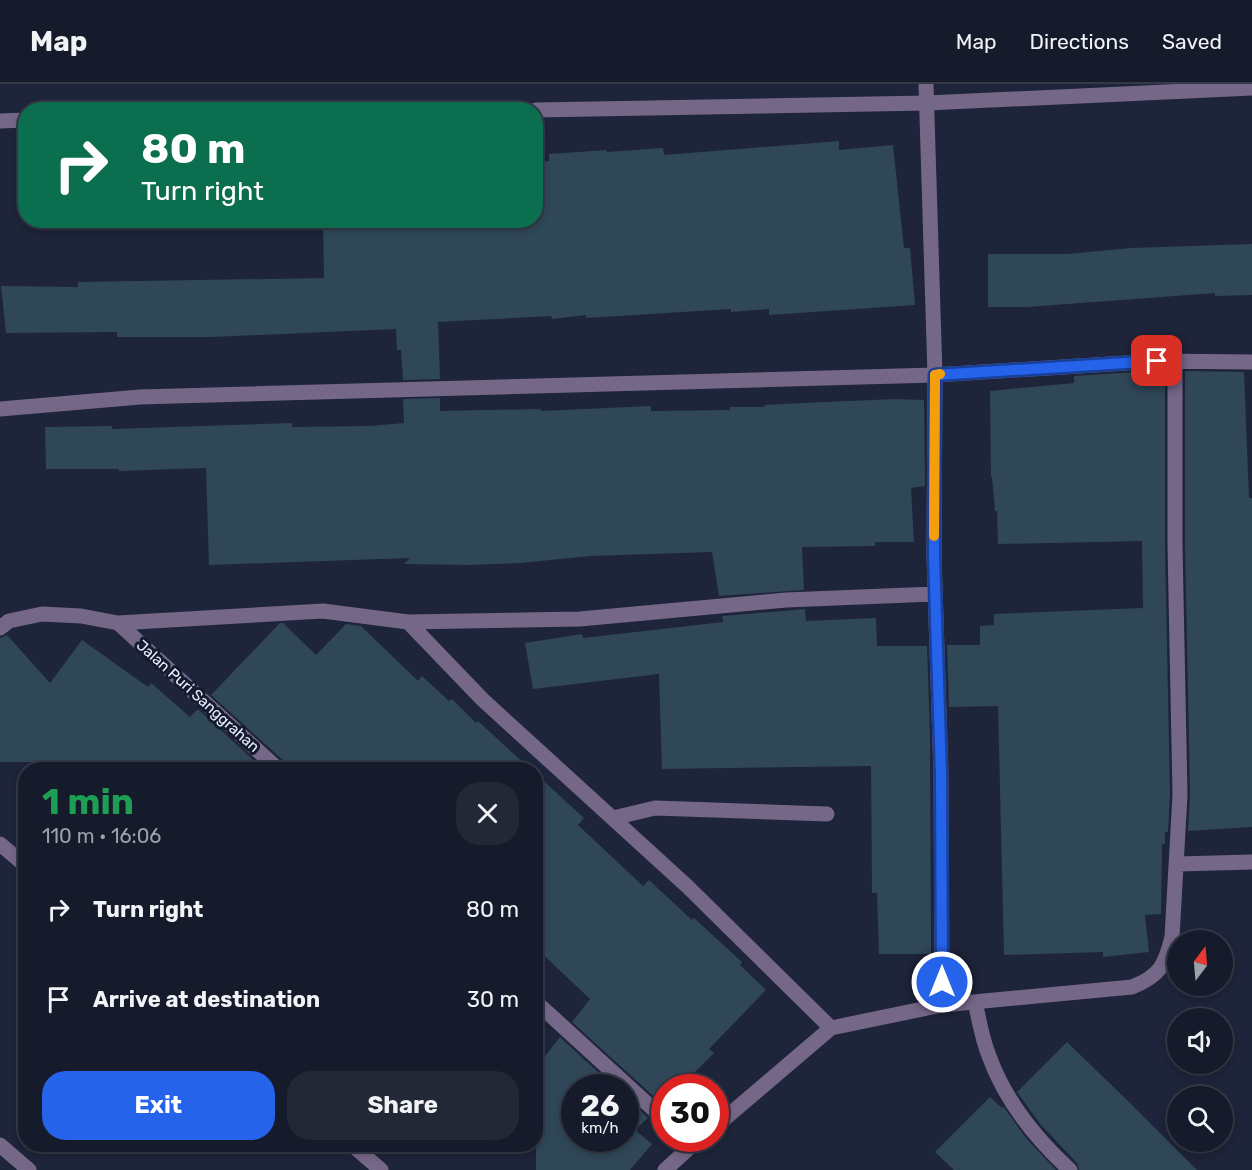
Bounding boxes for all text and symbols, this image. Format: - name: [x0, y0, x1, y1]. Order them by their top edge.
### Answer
- text: Map: [30, 25, 87, 58]
- text: Map: [956, 29, 997, 54]
- text: Directions: [1030, 29, 1129, 54]
- text: Saved: [1162, 29, 1222, 54]
- text: 80 m: [141, 124, 245, 174]
- icon: right: [42, 126, 120, 204]
- text: Turn right: [141, 175, 264, 207]
- pin: [1131, 335, 1182, 386]
- icon: arrive: [1140, 344, 1173, 377]
- street label: Jalan Puri Sanggrahan: [133, 636, 263, 756]
- text: 1 min: [42, 780, 134, 823]
- button: close: [456, 782, 519, 845]
- text: 110 m · 16:06: [42, 824, 161, 848]
- icon: right: [42, 893, 75, 926]
- text: Turn right: [93, 896, 203, 923]
- text: 80 m: [466, 896, 519, 923]
- north arrow: [1167, 930, 1233, 996]
- map controls: [1167, 930, 1233, 1152]
- position arrow: [910, 950, 974, 1014]
- icon: arrive: [42, 983, 75, 1016]
- text: Arrive at destination: [93, 986, 320, 1013]
- text: 30 m: [467, 986, 519, 1013]
- button: sound: [1167, 1008, 1233, 1074]
- button: Exit: [42, 1071, 275, 1140]
- button: Share: [287, 1071, 519, 1140]
- speed limit sign: 30: [651, 1074, 729, 1152]
- button: search: [1167, 1086, 1233, 1152]
- text: 26: [580, 1088, 620, 1124]
- text: km/h: [581, 1119, 619, 1137]

